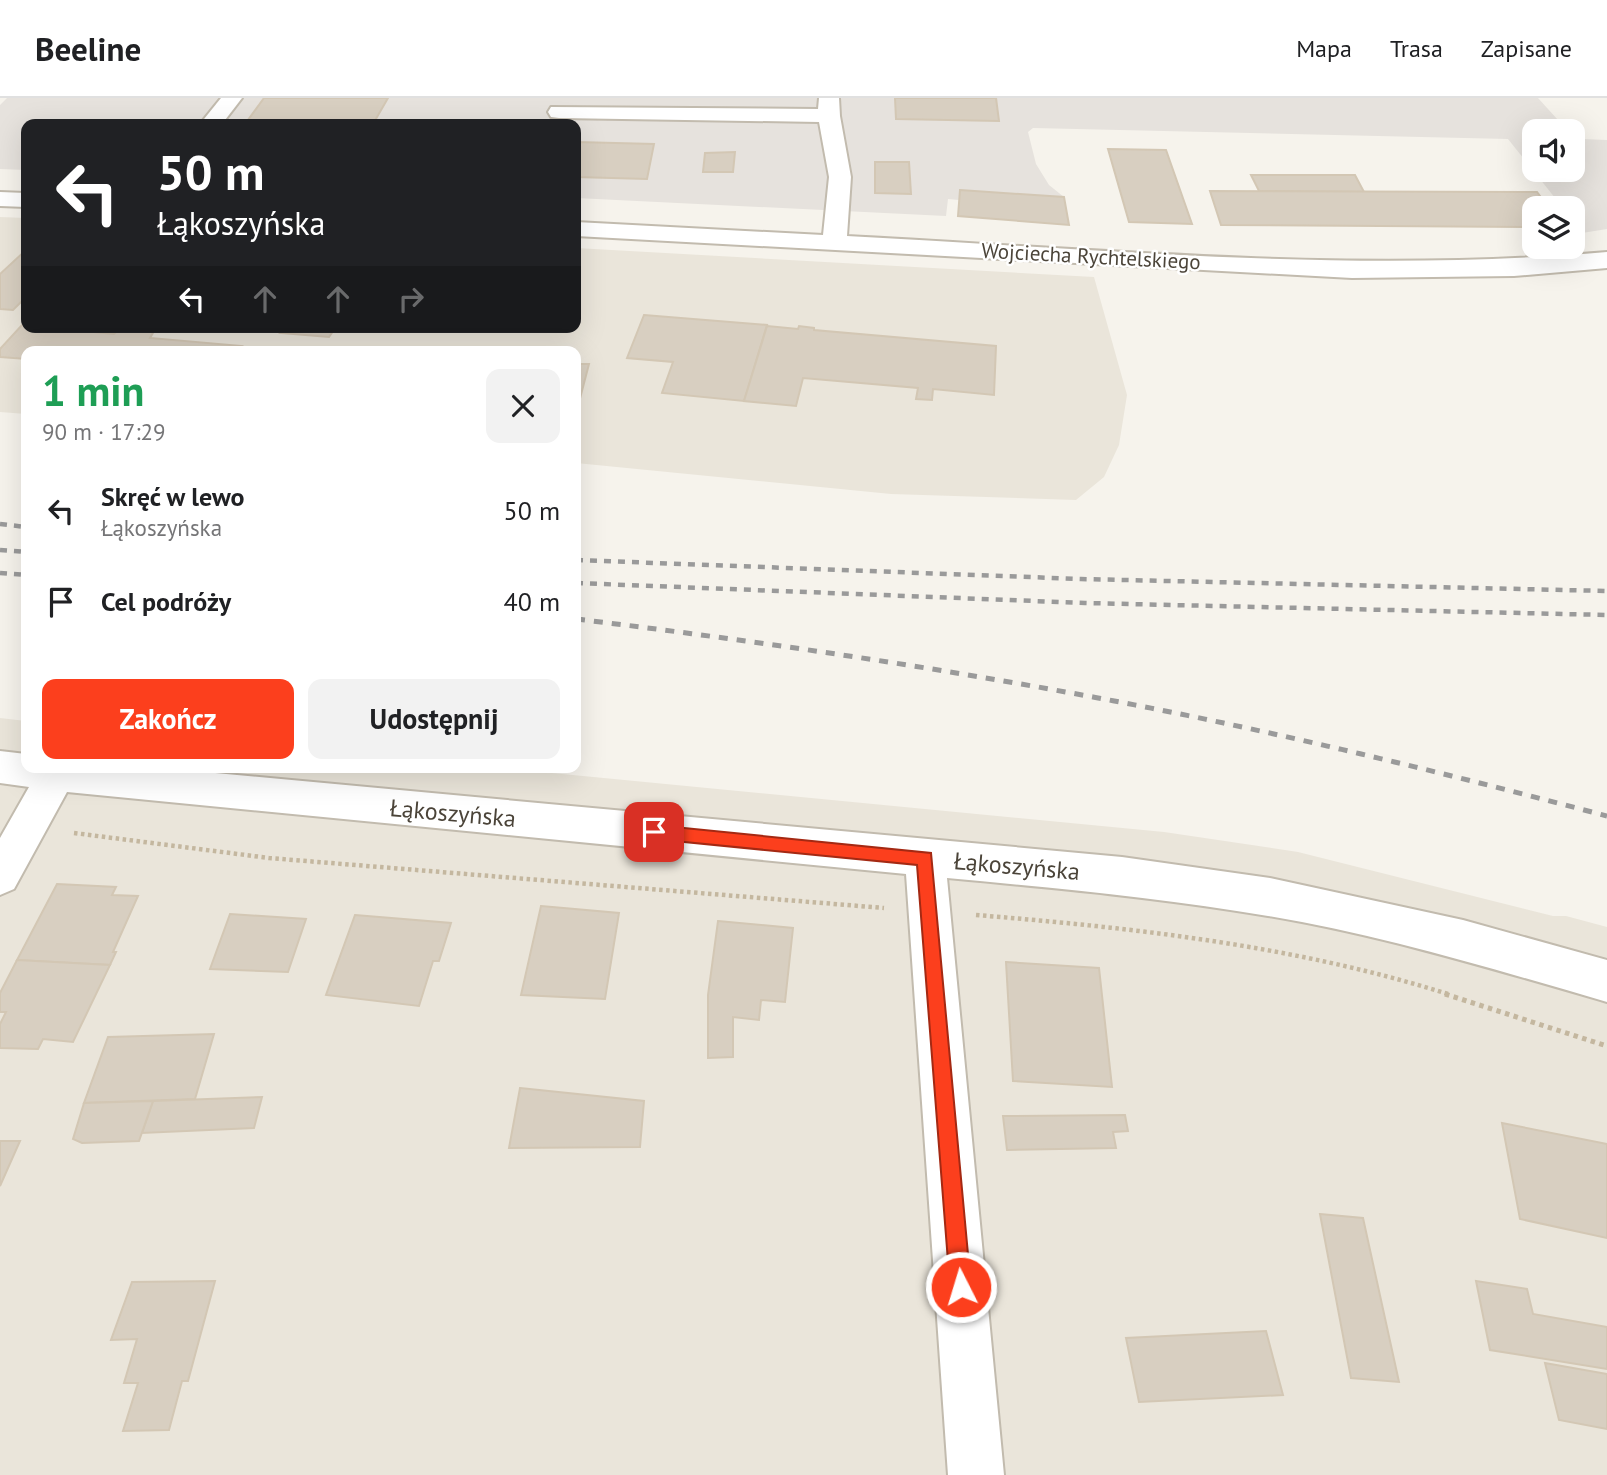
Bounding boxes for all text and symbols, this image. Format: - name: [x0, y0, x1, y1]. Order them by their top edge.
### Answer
- text: Beeline: [35, 27, 141, 70]
- text: Mapa: [1296, 33, 1352, 64]
- text: Trasa: [1390, 33, 1443, 64]
- text: Zapisane: [1481, 33, 1572, 64]
- map controls: [1522, 119, 1585, 259]
- button: sound: [1522, 119, 1585, 182]
- text: 50 m: [157, 140, 264, 204]
- icon: left: [42, 147, 133, 238]
- button: layers: [1522, 196, 1585, 259]
- text: Łąkoszyńska: [157, 202, 325, 244]
- street label: Wojciecha Rychtelskiego: [981, 237, 1201, 275]
- icon: left: [173, 280, 211, 318]
- icon: ahead: [246, 280, 284, 318]
- icon: ahead: [319, 280, 357, 318]
- icon: right: [392, 280, 430, 318]
- text: 1 min: [42, 363, 144, 418]
- button: close: [486, 369, 560, 443]
- text: 90 m · 17:29: [42, 417, 166, 446]
- text: Skręć w lewo: [101, 480, 245, 513]
- icon: left: [42, 492, 80, 530]
- text: 50 m: [504, 494, 560, 527]
- text: Łąkoszyńska: [101, 513, 222, 542]
- icon: arrive: [42, 583, 80, 621]
- text: Cel podróży: [101, 585, 231, 618]
- text: 40 m: [504, 585, 560, 618]
- button: Zakończ: [42, 679, 294, 759]
- button: Udostępnij: [308, 679, 560, 759]
- street label: Łąkoszyńska: [389, 792, 517, 834]
- pin: [624, 802, 684, 862]
- icon: arrive: [635, 813, 673, 851]
- street label: Łąkoszyńska: [953, 845, 1081, 887]
- position arrow: [924, 1250, 998, 1324]

